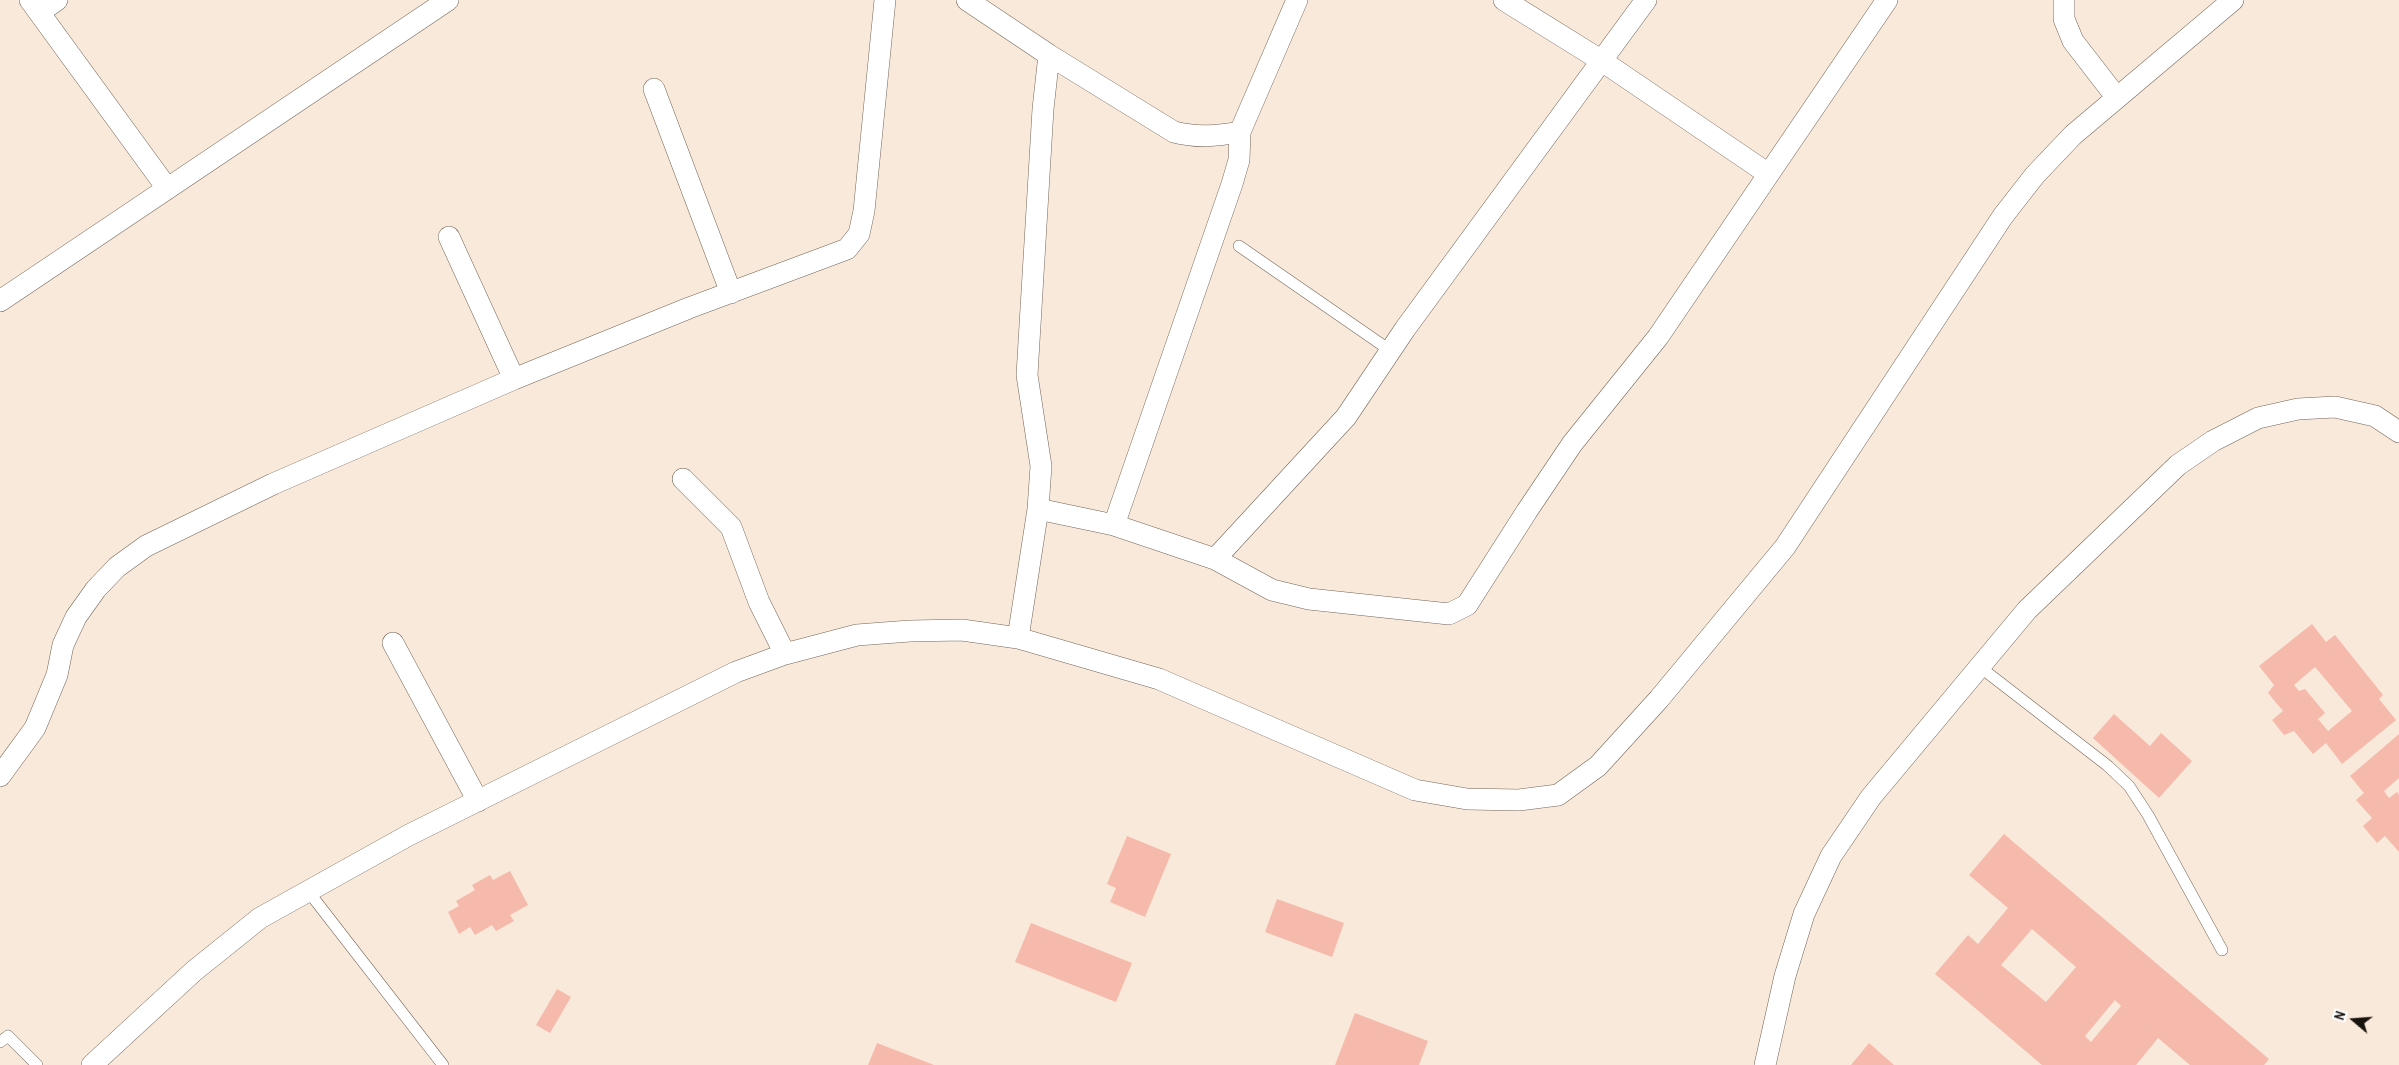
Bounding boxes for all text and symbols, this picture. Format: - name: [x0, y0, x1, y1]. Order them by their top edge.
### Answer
- north arrow: [2329, 995, 2379, 1045]
- text: N: [2330, 1009, 2350, 1022]

